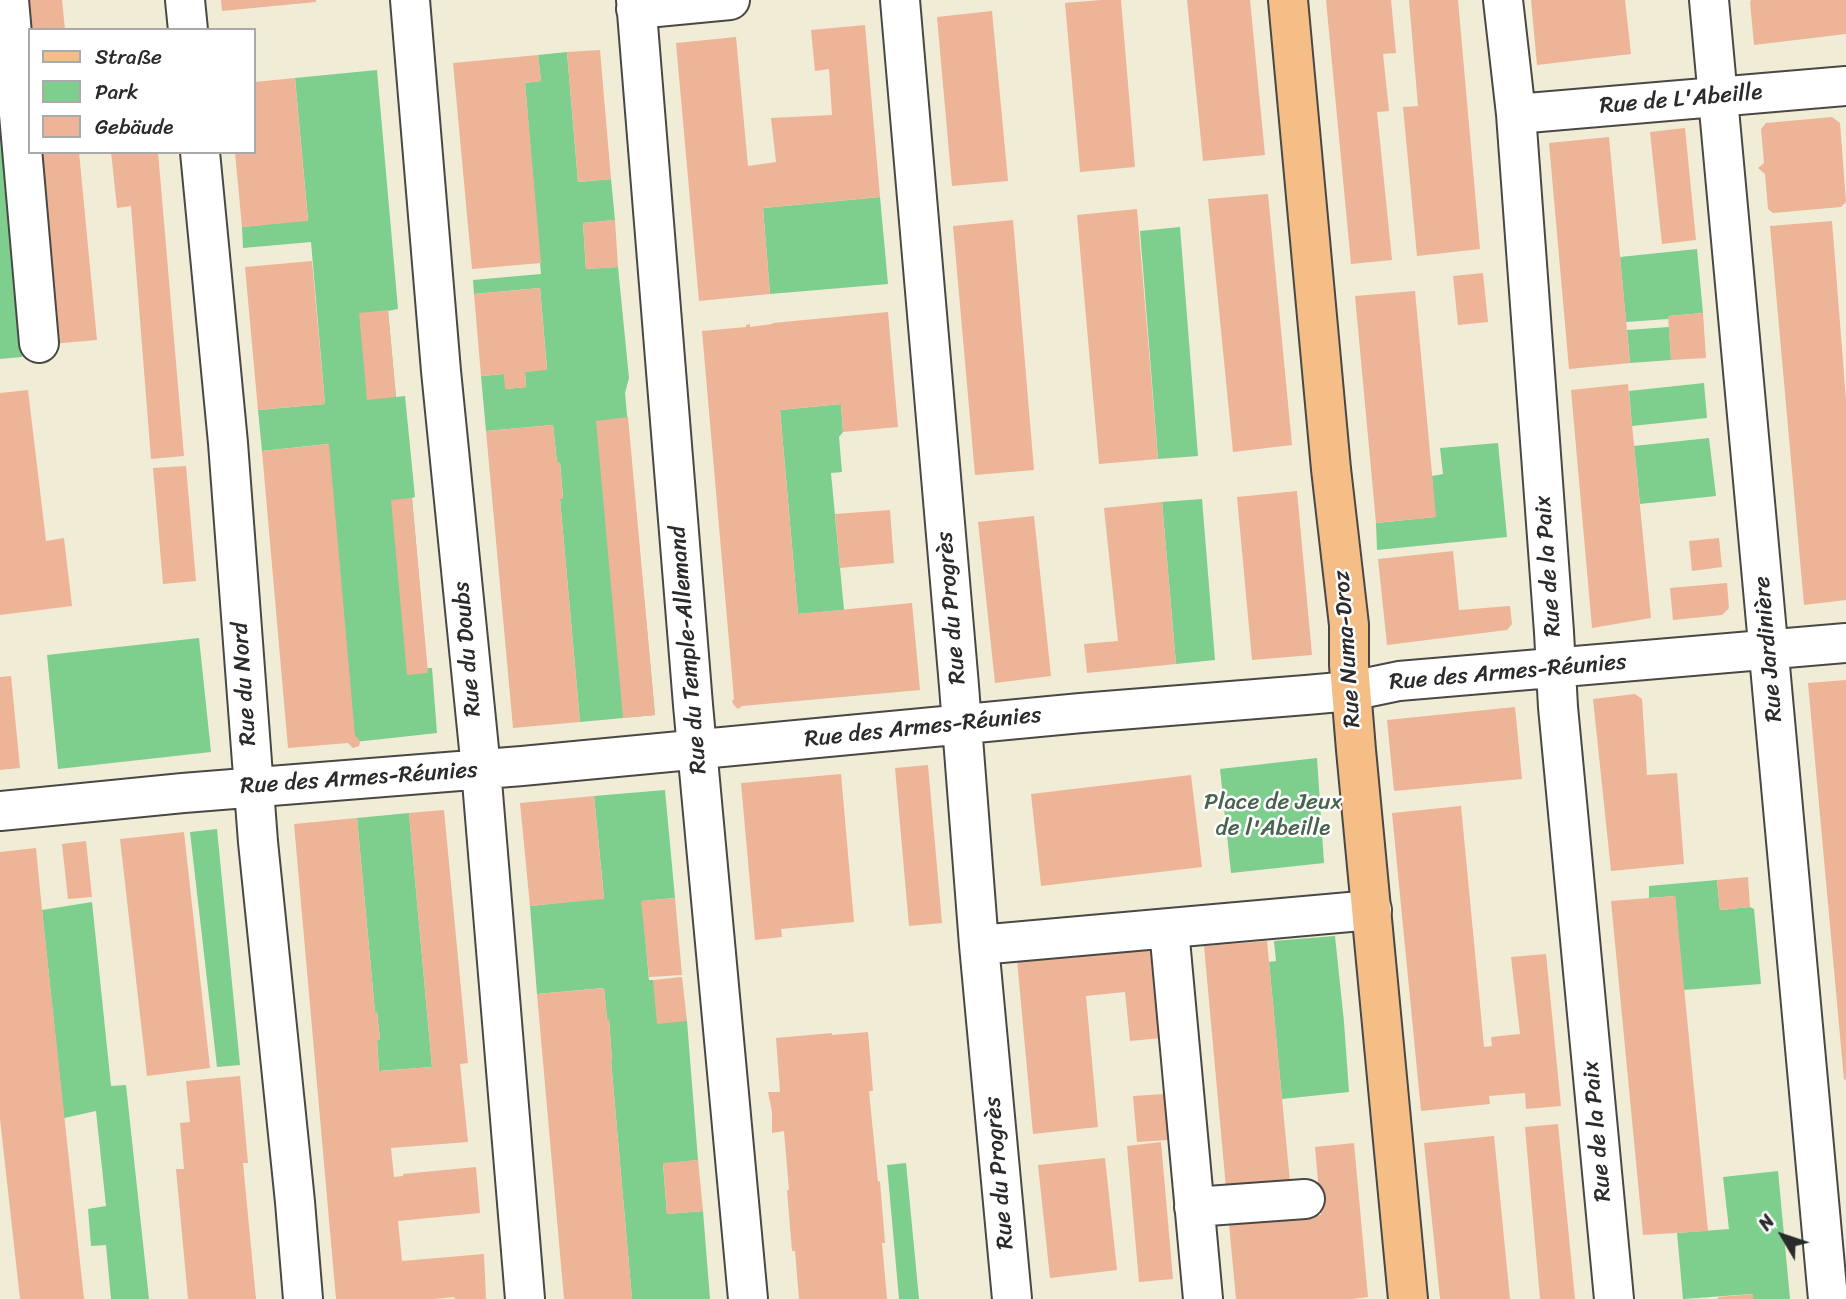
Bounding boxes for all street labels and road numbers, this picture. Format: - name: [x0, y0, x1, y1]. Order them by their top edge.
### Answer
- street label: Rue de L'Abeille: [1598, 79, 1764, 121]
- street label: Rue de la Paix: [1530, 494, 1568, 638]
- street label: Rue du Temple-Allemand: [664, 525, 714, 775]
- street label: Rue du Progrès: [932, 531, 972, 685]
- street label: Rue Numa-Droz: [1329, 569, 1367, 729]
- street label: Rue Jardinière: [1749, 575, 1789, 723]
- street label: Rue du Doubs: [448, 580, 488, 718]
- street label: Rue du Nord: [227, 621, 263, 747]
- street label: Rue des Armes-Réunies: [1388, 649, 1628, 697]
- street label: Rue des Armes-Réunies: [803, 702, 1043, 754]
- street label: Rue des Armes-Réunies: [239, 757, 479, 801]
- street label: Rue de la Paix: [1578, 1059, 1618, 1203]
- street label: Rue du Progrès: [980, 1096, 1020, 1250]

